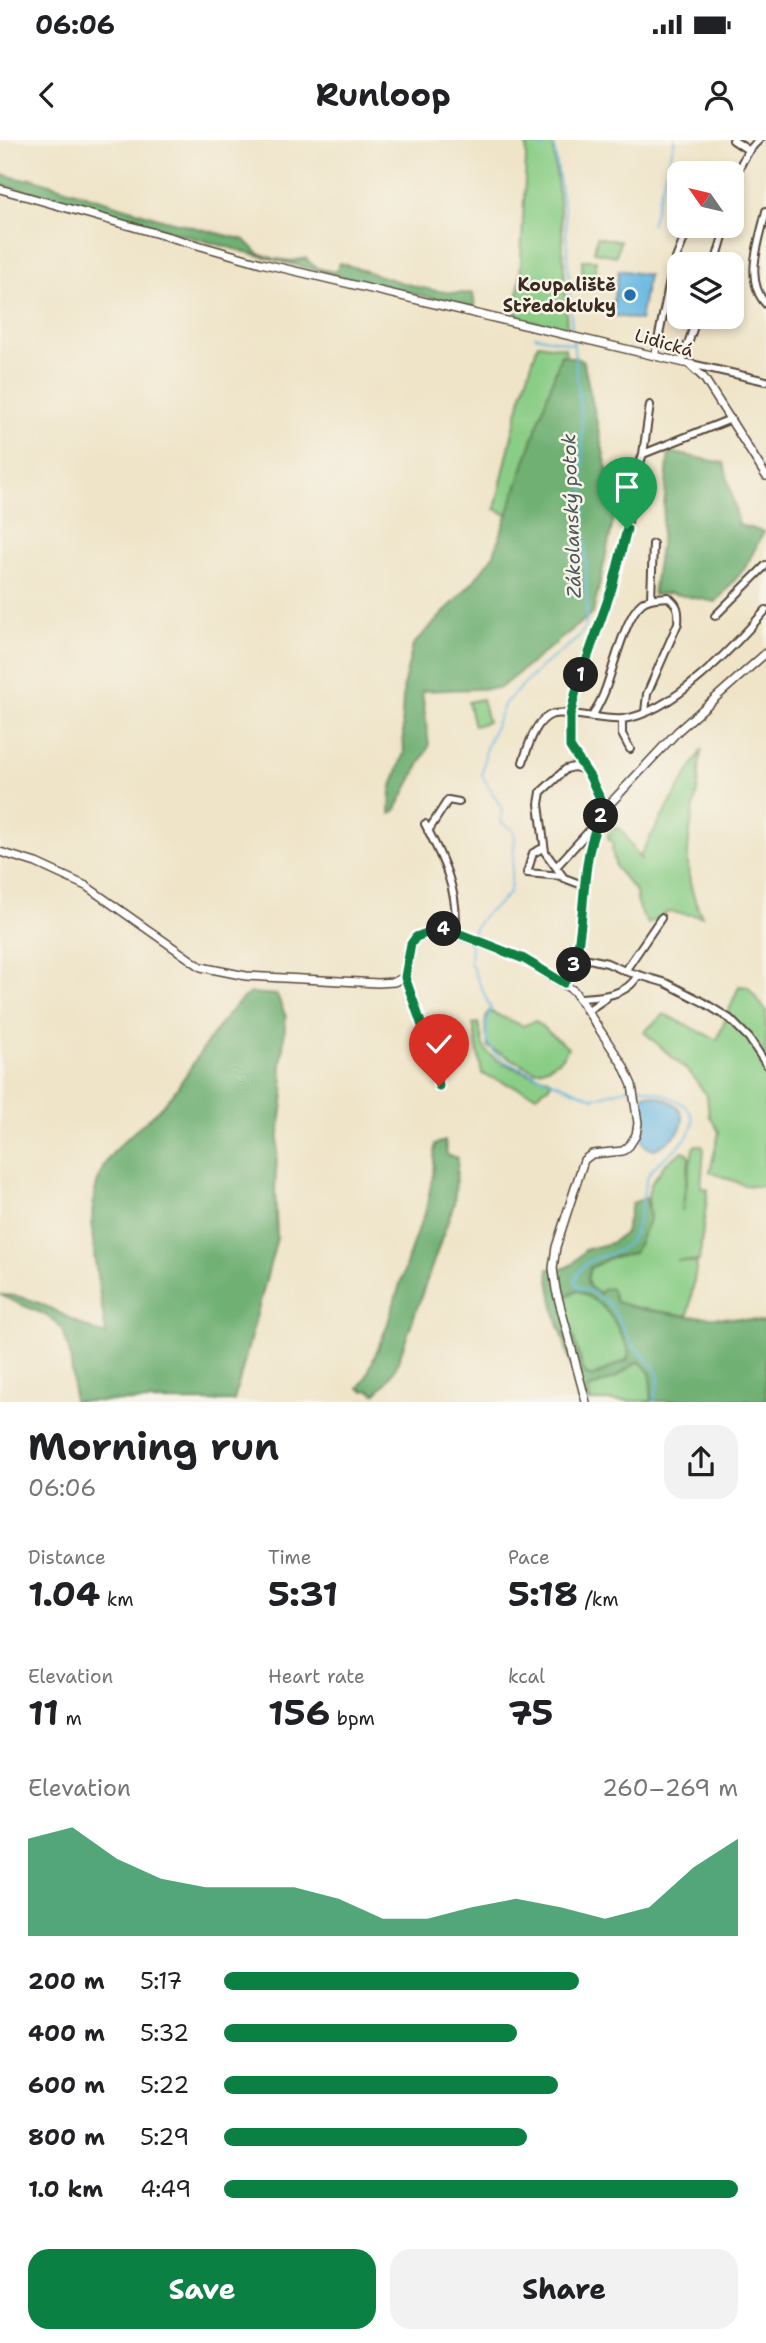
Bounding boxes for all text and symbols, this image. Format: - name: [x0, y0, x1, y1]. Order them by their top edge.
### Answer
- text: 06:06: [35, 7, 115, 42]
- text: Runloop: [315, 73, 451, 116]
- icon: back: [28, 76, 66, 114]
- icon: person: [700, 76, 738, 114]
- north arrow: [667, 161, 744, 238]
- map controls: [667, 161, 744, 329]
- button: layers: [667, 252, 744, 329]
- place label: Koupaliště Středokluky: [503, 273, 616, 318]
- marker: Koupaliště Středokluky: [622, 287, 638, 303]
- street label: Lidická: [632, 323, 696, 363]
- water label: Zákolanský potok: [556, 433, 587, 599]
- pin: [597, 457, 657, 529]
- icon: arrive: [608, 468, 646, 506]
- pin: 1: [564, 658, 598, 692]
- text: 1: [576, 662, 585, 687]
- pin: 2: [584, 798, 618, 834]
- text: 2: [594, 803, 607, 828]
- pin: 4: [426, 912, 462, 946]
- text: 4: [437, 916, 450, 941]
- pin: 3: [556, 948, 592, 982]
- text: 3: [567, 952, 580, 977]
- pin: [409, 1014, 469, 1086]
- icon: check: [420, 1025, 458, 1063]
- text: Morning run: [28, 1421, 279, 1472]
- button: share: [664, 1425, 738, 1499]
- text: 06:06: [28, 1473, 96, 1503]
- text: Distance: [28, 1545, 106, 1570]
- text: Time: [268, 1545, 312, 1570]
- text: Pace: [508, 1545, 550, 1570]
- text: 1.04: [28, 1570, 100, 1617]
- text: 5:31: [268, 1570, 338, 1617]
- text: 5:18: [508, 1570, 578, 1617]
- text: km: [100, 1587, 134, 1612]
- text: /km: [578, 1587, 619, 1612]
- text: Elevation: [28, 1664, 113, 1689]
- text: Heart rate: [268, 1664, 365, 1689]
- text: kcal: [508, 1664, 545, 1689]
- text: 11: [28, 1689, 59, 1736]
- text: 156: [268, 1689, 330, 1736]
- text: 75: [508, 1689, 553, 1736]
- text: m: [59, 1706, 82, 1731]
- text: bpm: [330, 1706, 375, 1731]
- text: Elevation: [28, 1773, 131, 1803]
- text: 260–269 m: [602, 1773, 738, 1803]
- text: 200 m: [28, 1966, 105, 1996]
- text: 5:17: [140, 1966, 182, 1996]
- text: 400 m: [28, 2018, 105, 2048]
- text: 5:32: [140, 2018, 189, 2048]
- text: 600 m: [28, 2070, 105, 2100]
- text: 5:22: [140, 2070, 189, 2100]
- text: 800 m: [28, 2122, 105, 2152]
- text: 5:29: [140, 2122, 189, 2152]
- text: 1.0 km: [28, 2174, 103, 2204]
- text: 4:49: [140, 2174, 191, 2204]
- button: Save: [28, 2249, 376, 2329]
- button: Share: [390, 2249, 738, 2329]

